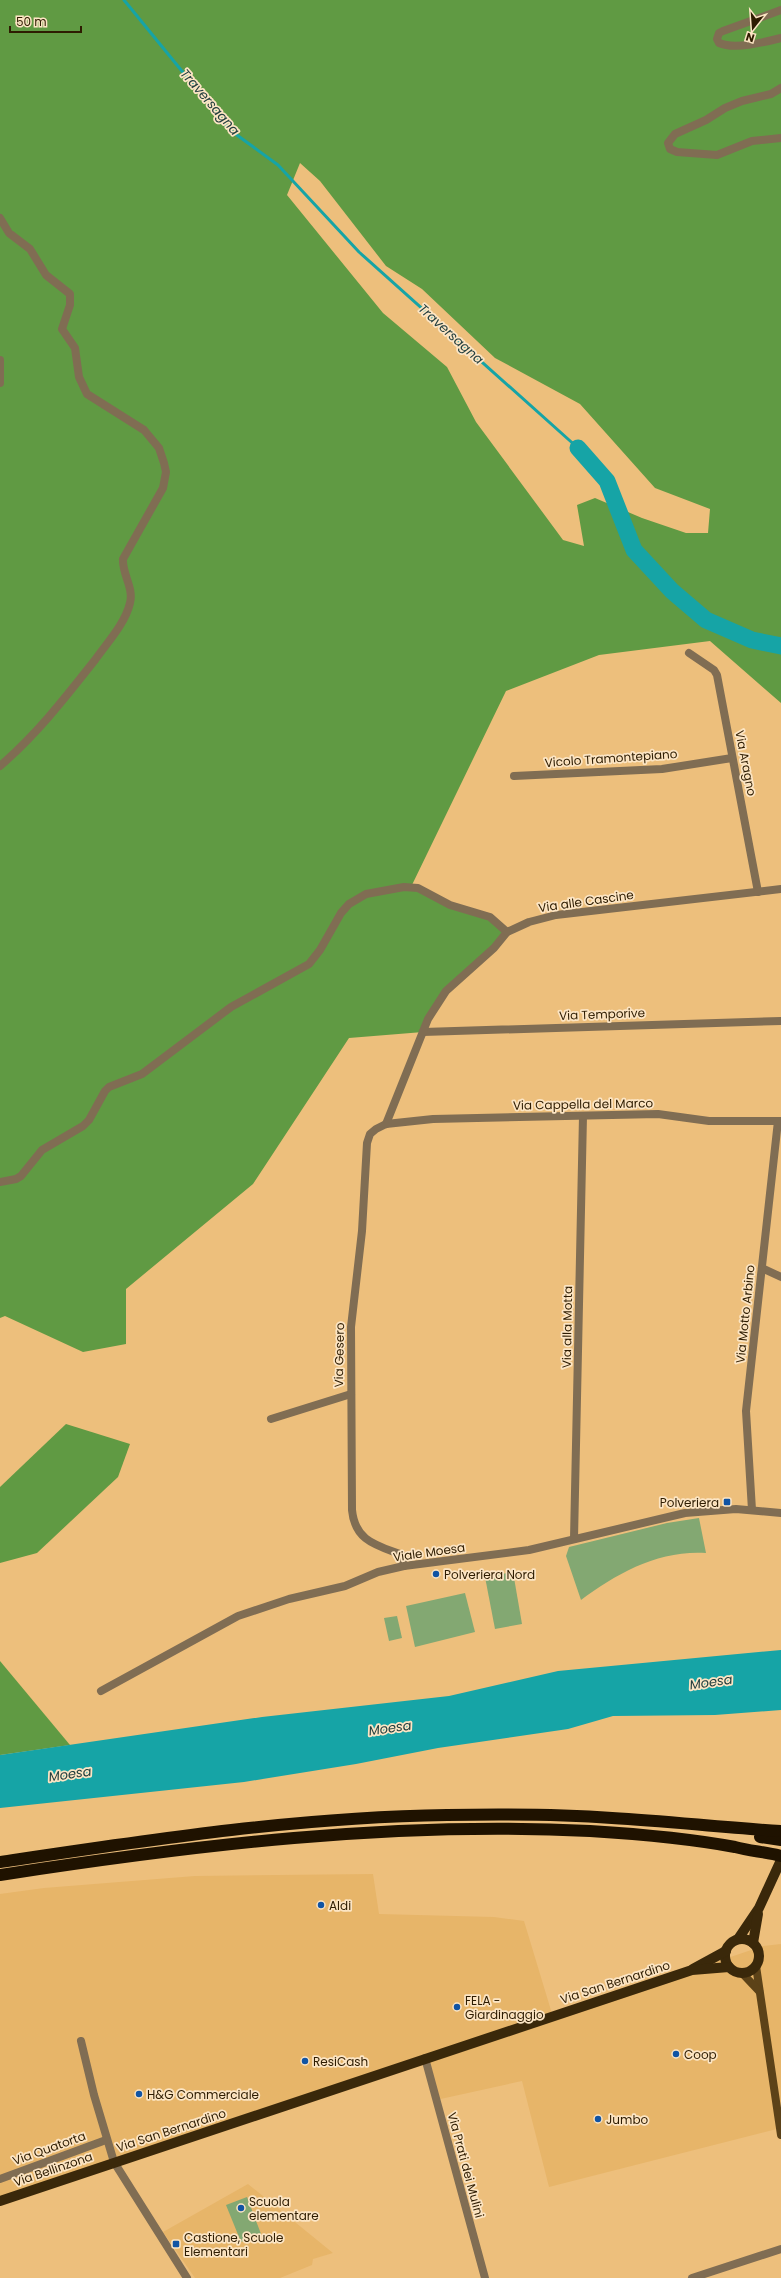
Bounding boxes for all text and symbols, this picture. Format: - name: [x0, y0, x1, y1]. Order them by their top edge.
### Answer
- scale bar: [10, 8, 81, 34]
- north arrow: [733, 8, 773, 48]
- text: 50 m: [16, 13, 47, 30]
- text: N: [744, 29, 756, 46]
- water label: Traversagna: [176, 65, 244, 139]
- water label: Traversagna: [414, 299, 488, 369]
- street label: Via Aragno: [731, 729, 761, 798]
- street label: Vicolo Tramontepiano: [544, 745, 678, 771]
- street label: Via alle Cascine: [537, 886, 635, 916]
- street label: Via Temporive: [559, 1004, 645, 1024]
- street label: Via Cappella del Marco: [513, 1094, 654, 1114]
- street label: Via Motto Arbino: [731, 1264, 759, 1364]
- street label: Via alla Motta: [558, 1286, 576, 1368]
- street label: Via Gesero: [330, 1322, 348, 1388]
- place label: Polveriera: [660, 1494, 719, 1511]
- marker: Polveriera: [722, 1497, 732, 1507]
- street label: Viale Moesa: [392, 1539, 466, 1565]
- place label: Polveriera Nord: [444, 1566, 535, 1583]
- marker: Polveriera Nord: [431, 1569, 441, 1579]
- water label: Moesa: [688, 1670, 734, 1694]
- water label: Moesa: [367, 1716, 413, 1740]
- water label: Moesa: [47, 1762, 93, 1786]
- place label: Aldi: [329, 1897, 351, 1914]
- marker: Aldi: [316, 1900, 326, 1910]
- street label: Via San Bernardino: [558, 1956, 672, 2008]
- place label: FELA - Giardinaggio: [465, 1992, 544, 2023]
- marker: FELA - Giardinaggio: [452, 2002, 462, 2012]
- place label: Coop: [684, 2046, 717, 2063]
- marker: Coop: [671, 2049, 681, 2059]
- place label: ResiCash: [313, 2053, 368, 2070]
- marker: ResiCash: [300, 2056, 310, 2066]
- place label: H&G Commerciale: [147, 2086, 259, 2103]
- marker: H&G Commerciale: [134, 2089, 144, 2099]
- street label: Via San Bernardino: [114, 2104, 228, 2156]
- street label: Via Prati dei Mulini: [444, 2110, 488, 2220]
- place label: Jumbo: [606, 2111, 649, 2128]
- marker: Jumbo: [593, 2114, 603, 2124]
- street label: Via Quatorta: [10, 2127, 88, 2169]
- street label: Via Bellinzona: [11, 2148, 95, 2190]
- place label: Scuola elementare: [249, 2193, 319, 2224]
- marker: Scuola elementare: [236, 2203, 246, 2213]
- place label: Castione, Scuole Elementari: [184, 2229, 283, 2260]
- marker: Castione, Scuole Elementari: [171, 2239, 181, 2249]

